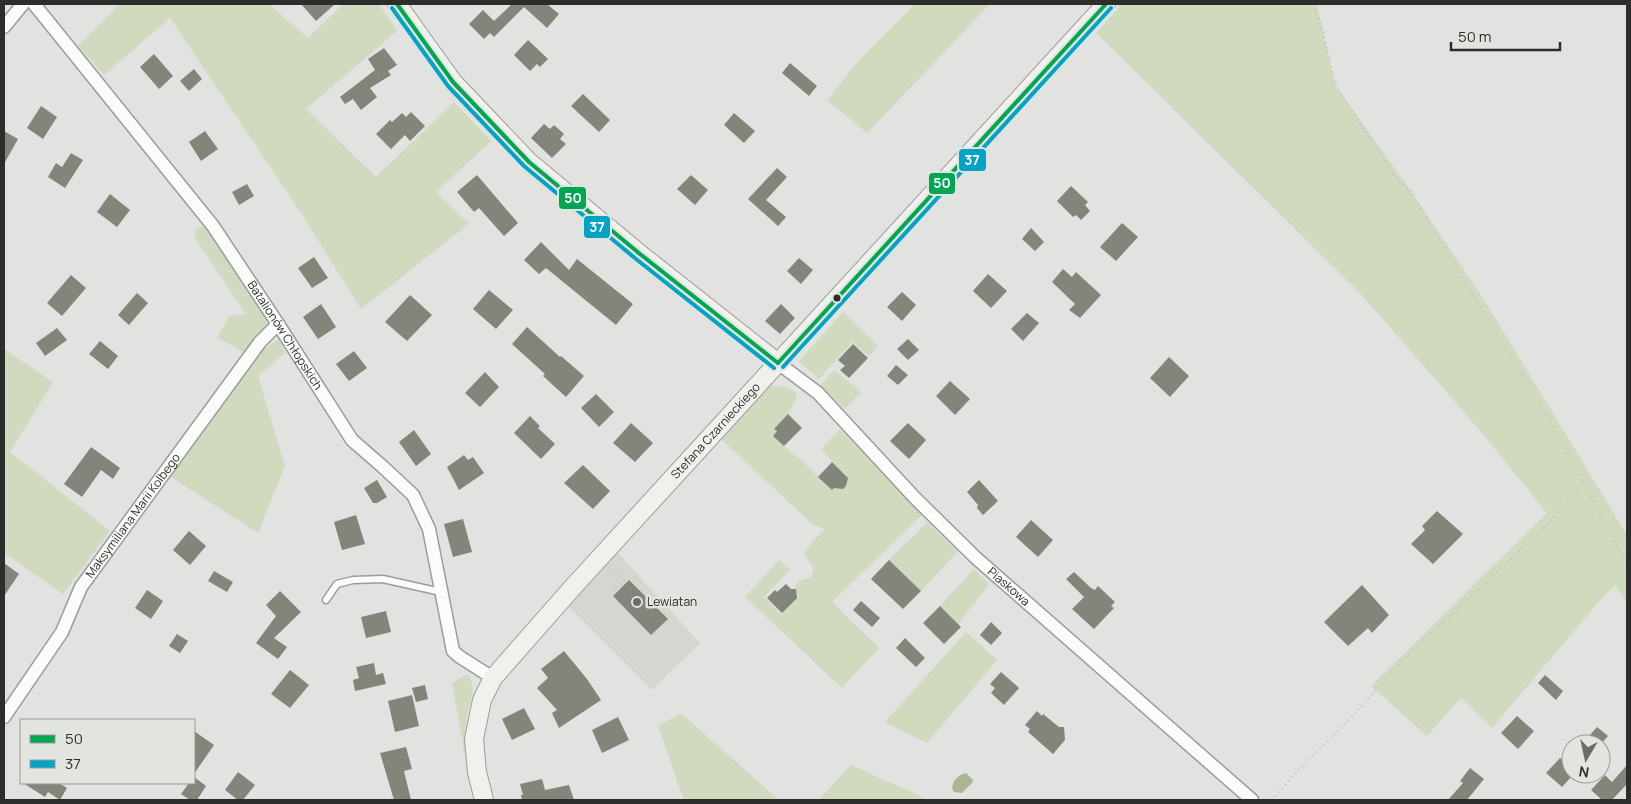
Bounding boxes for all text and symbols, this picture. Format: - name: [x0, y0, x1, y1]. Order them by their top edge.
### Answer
- scale bar: [1451, 20, 1560, 52]
- text: 50 m: [1458, 26, 1492, 47]
- line badge: 37: [958, 148, 987, 172]
- text: 37: [964, 150, 980, 169]
- line badge: 50: [928, 172, 956, 195]
- text: 50: [933, 173, 951, 192]
- line badge: 50: [558, 186, 587, 210]
- text: 50: [564, 188, 582, 207]
- line badge: 37: [583, 215, 611, 239]
- text: 37: [589, 217, 605, 236]
- street label: Batalionów Chłopskich: [244, 277, 327, 393]
- unlabelled marker: [832, 293, 842, 303]
- street label: Stefana Czarnieckiego: [667, 379, 764, 483]
- street label: Maksymiliana Marii Kolbego: [81, 450, 184, 581]
- street label: Piaskowa: [984, 563, 1034, 610]
- place label: Lewiatan: [647, 593, 697, 610]
- marker: Lewiatan: [631, 596, 643, 608]
- legend: [20, 719, 195, 784]
- text: 50: [65, 728, 83, 749]
- north arrow: [1561, 734, 1611, 784]
- text: 37: [65, 753, 81, 774]
- text: N: [1577, 762, 1590, 783]

